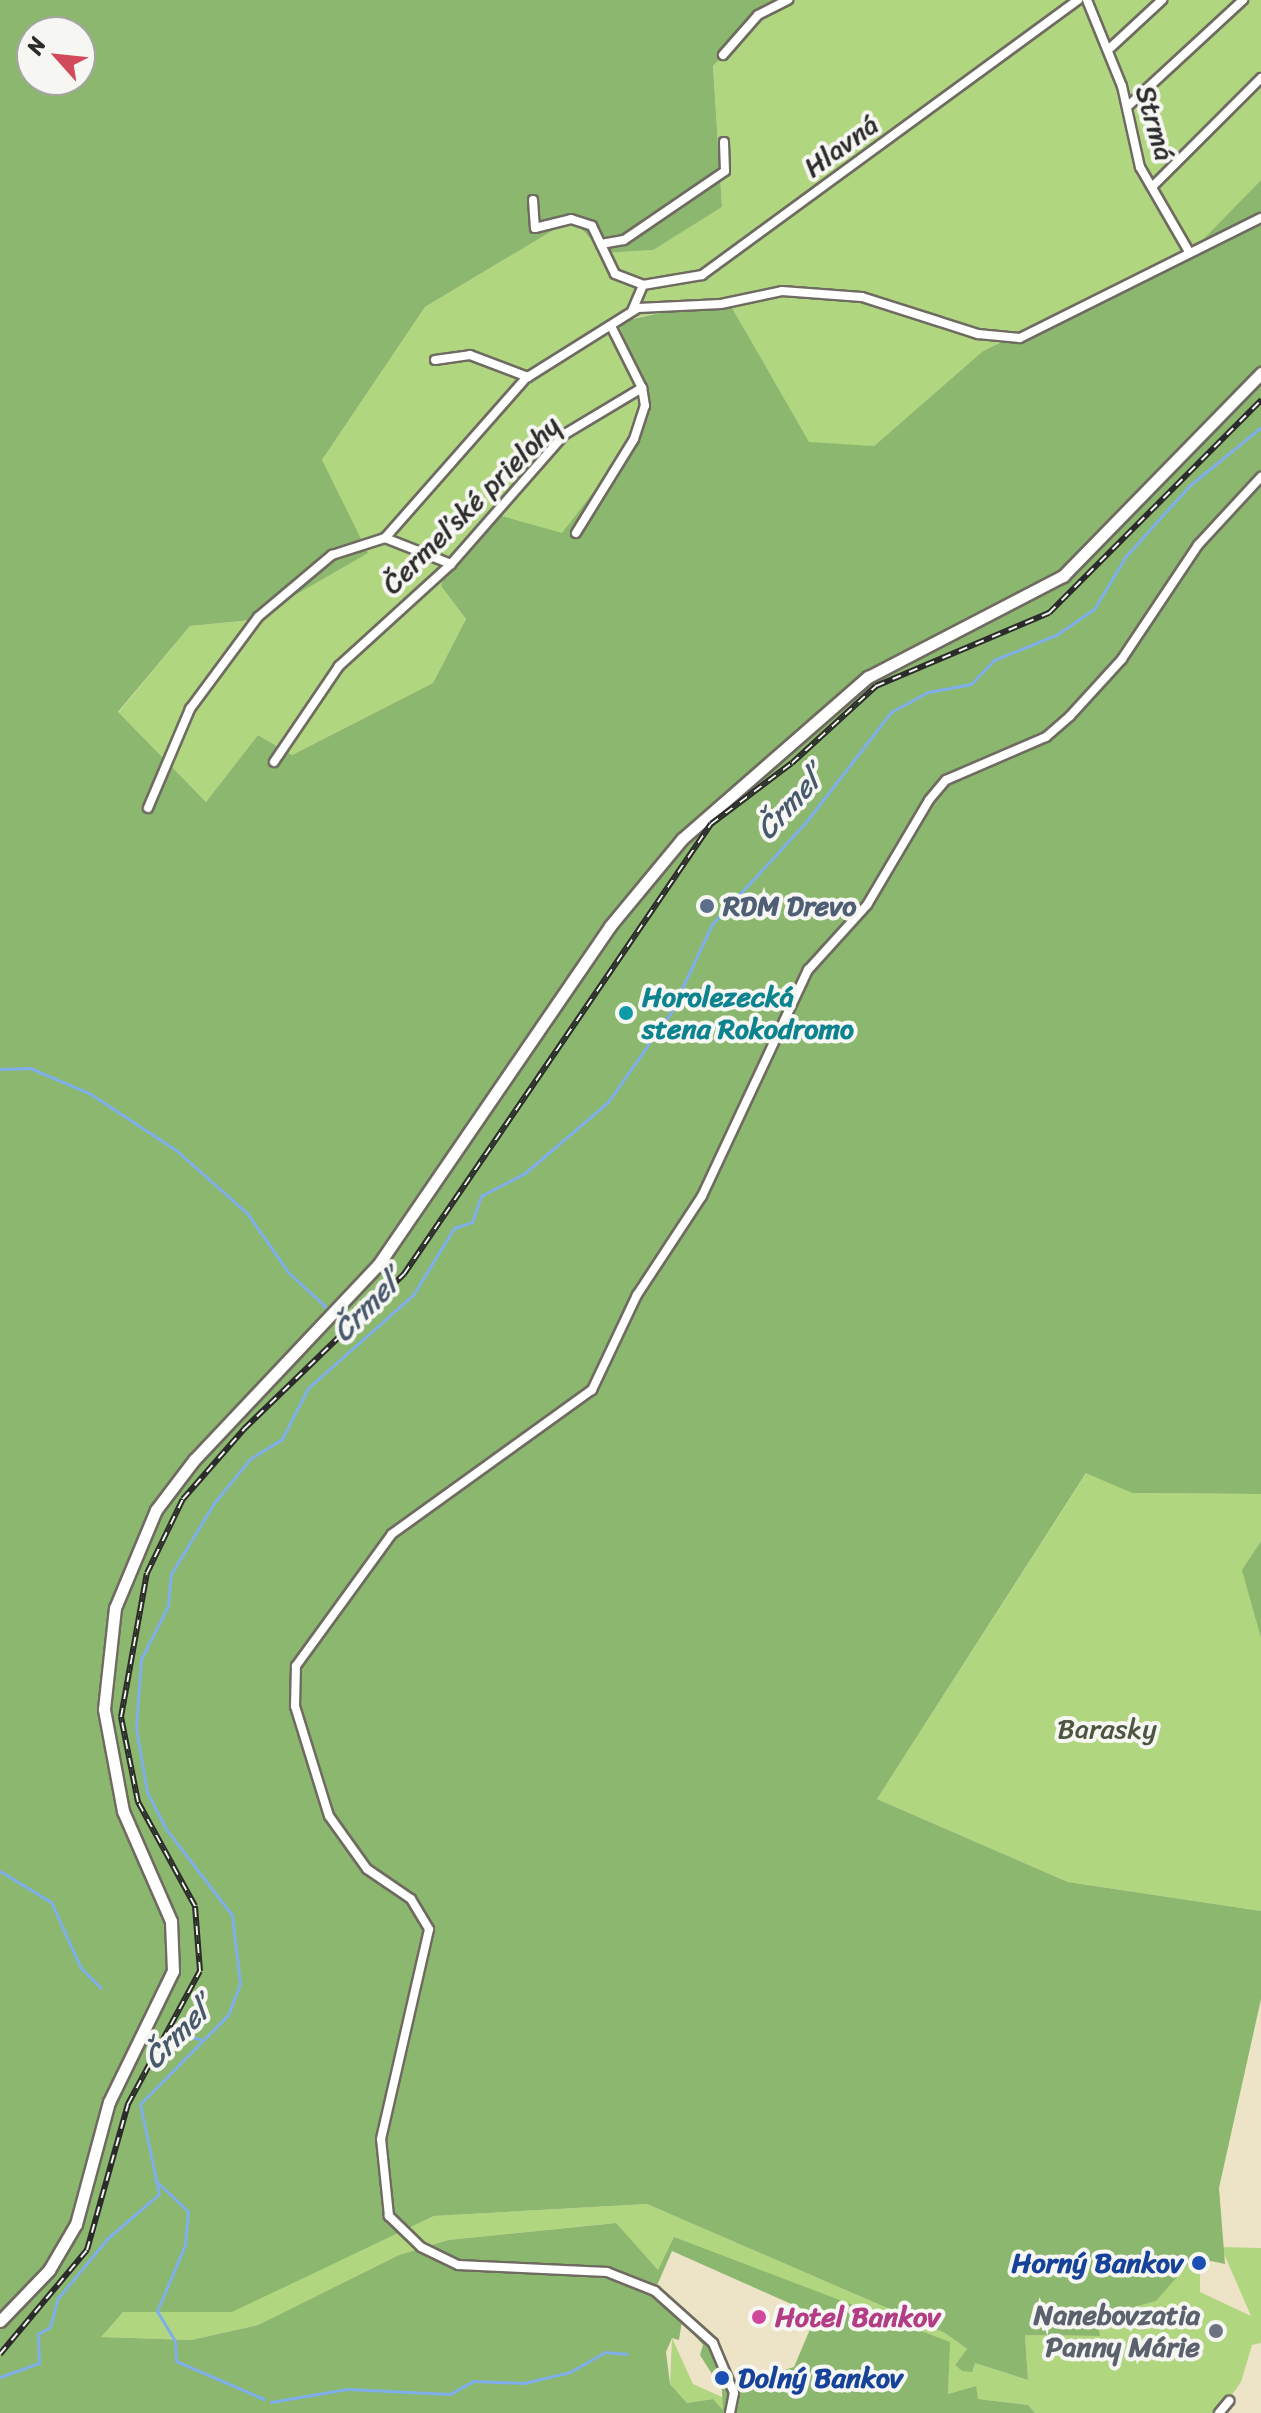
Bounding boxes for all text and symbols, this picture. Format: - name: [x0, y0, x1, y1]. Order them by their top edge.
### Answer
- north arrow: [16, 16, 96, 96]
- text: N: [15, 30, 57, 61]
- street label: Strmá: [1128, 81, 1182, 165]
- street label: Hlavná: [797, 108, 885, 184]
- street label: Čermeľské prielohy: [375, 409, 567, 601]
- water label: Črmeľ: [748, 762, 830, 846]
- place label: RDM Drevo: [723, 889, 857, 923]
- marker: RDM Drevo: [698, 897, 716, 915]
- place label: Horolezecká stena Rokodromo: [642, 980, 854, 1046]
- marker: Horolezecká stena Rokodromo: [617, 1004, 635, 1022]
- water label: Črmeľ: [325, 1265, 407, 1349]
- park label: Barasky: [1057, 1712, 1157, 1746]
- water label: Črmeľ: [136, 1992, 218, 2076]
- place label: Horný Bankov: [1012, 2246, 1183, 2280]
- marker: Horný Bankov: [1190, 2254, 1208, 2272]
- place label: Nanebovzatia Panny Márie: [1034, 2298, 1200, 2364]
- place label: Hotel Bankov: [775, 2300, 940, 2334]
- marker: Hotel Bankov: [750, 2308, 768, 2326]
- marker: Nanebovzatia Panny Márie: [1207, 2322, 1225, 2340]
- place label: Dolný Bankov: [738, 2361, 903, 2395]
- marker: Dolný Bankov: [713, 2369, 731, 2387]

